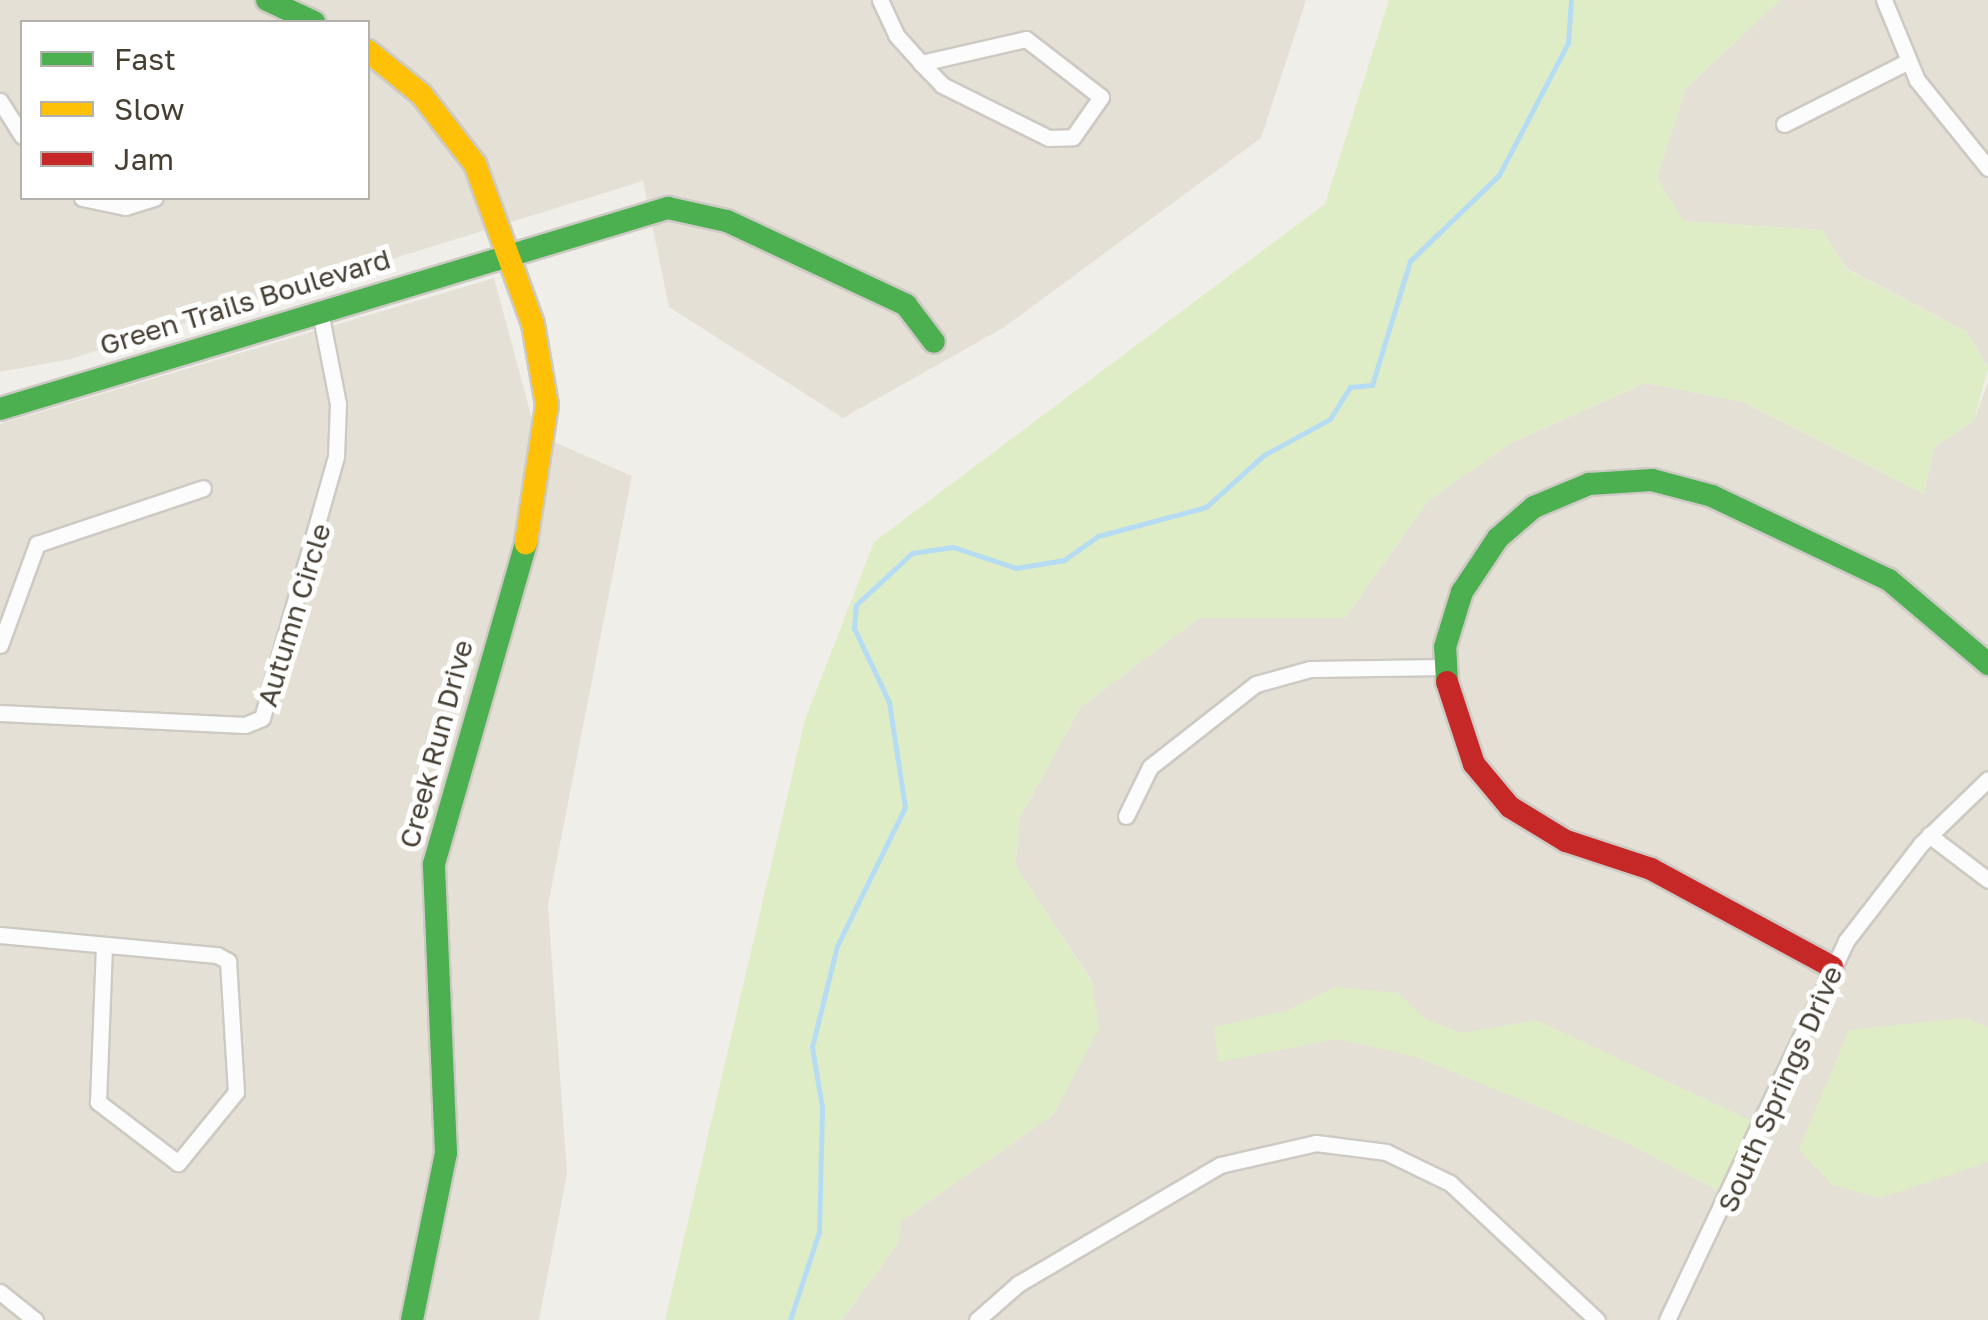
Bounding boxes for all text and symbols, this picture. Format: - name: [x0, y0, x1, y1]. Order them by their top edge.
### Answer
- legend: [20, 20, 370, 200]
- text: Fast: [114, 41, 176, 77]
- text: Slow: [114, 91, 185, 127]
- text: Jam: [114, 141, 174, 177]
- street label: Green Trails Boulevard: [96, 242, 394, 362]
- street label: Autumn Circle: [250, 519, 338, 711]
- street label: Creek Run Drive: [392, 636, 480, 852]
- street label: South Springs Drive: [1710, 961, 1850, 1217]

